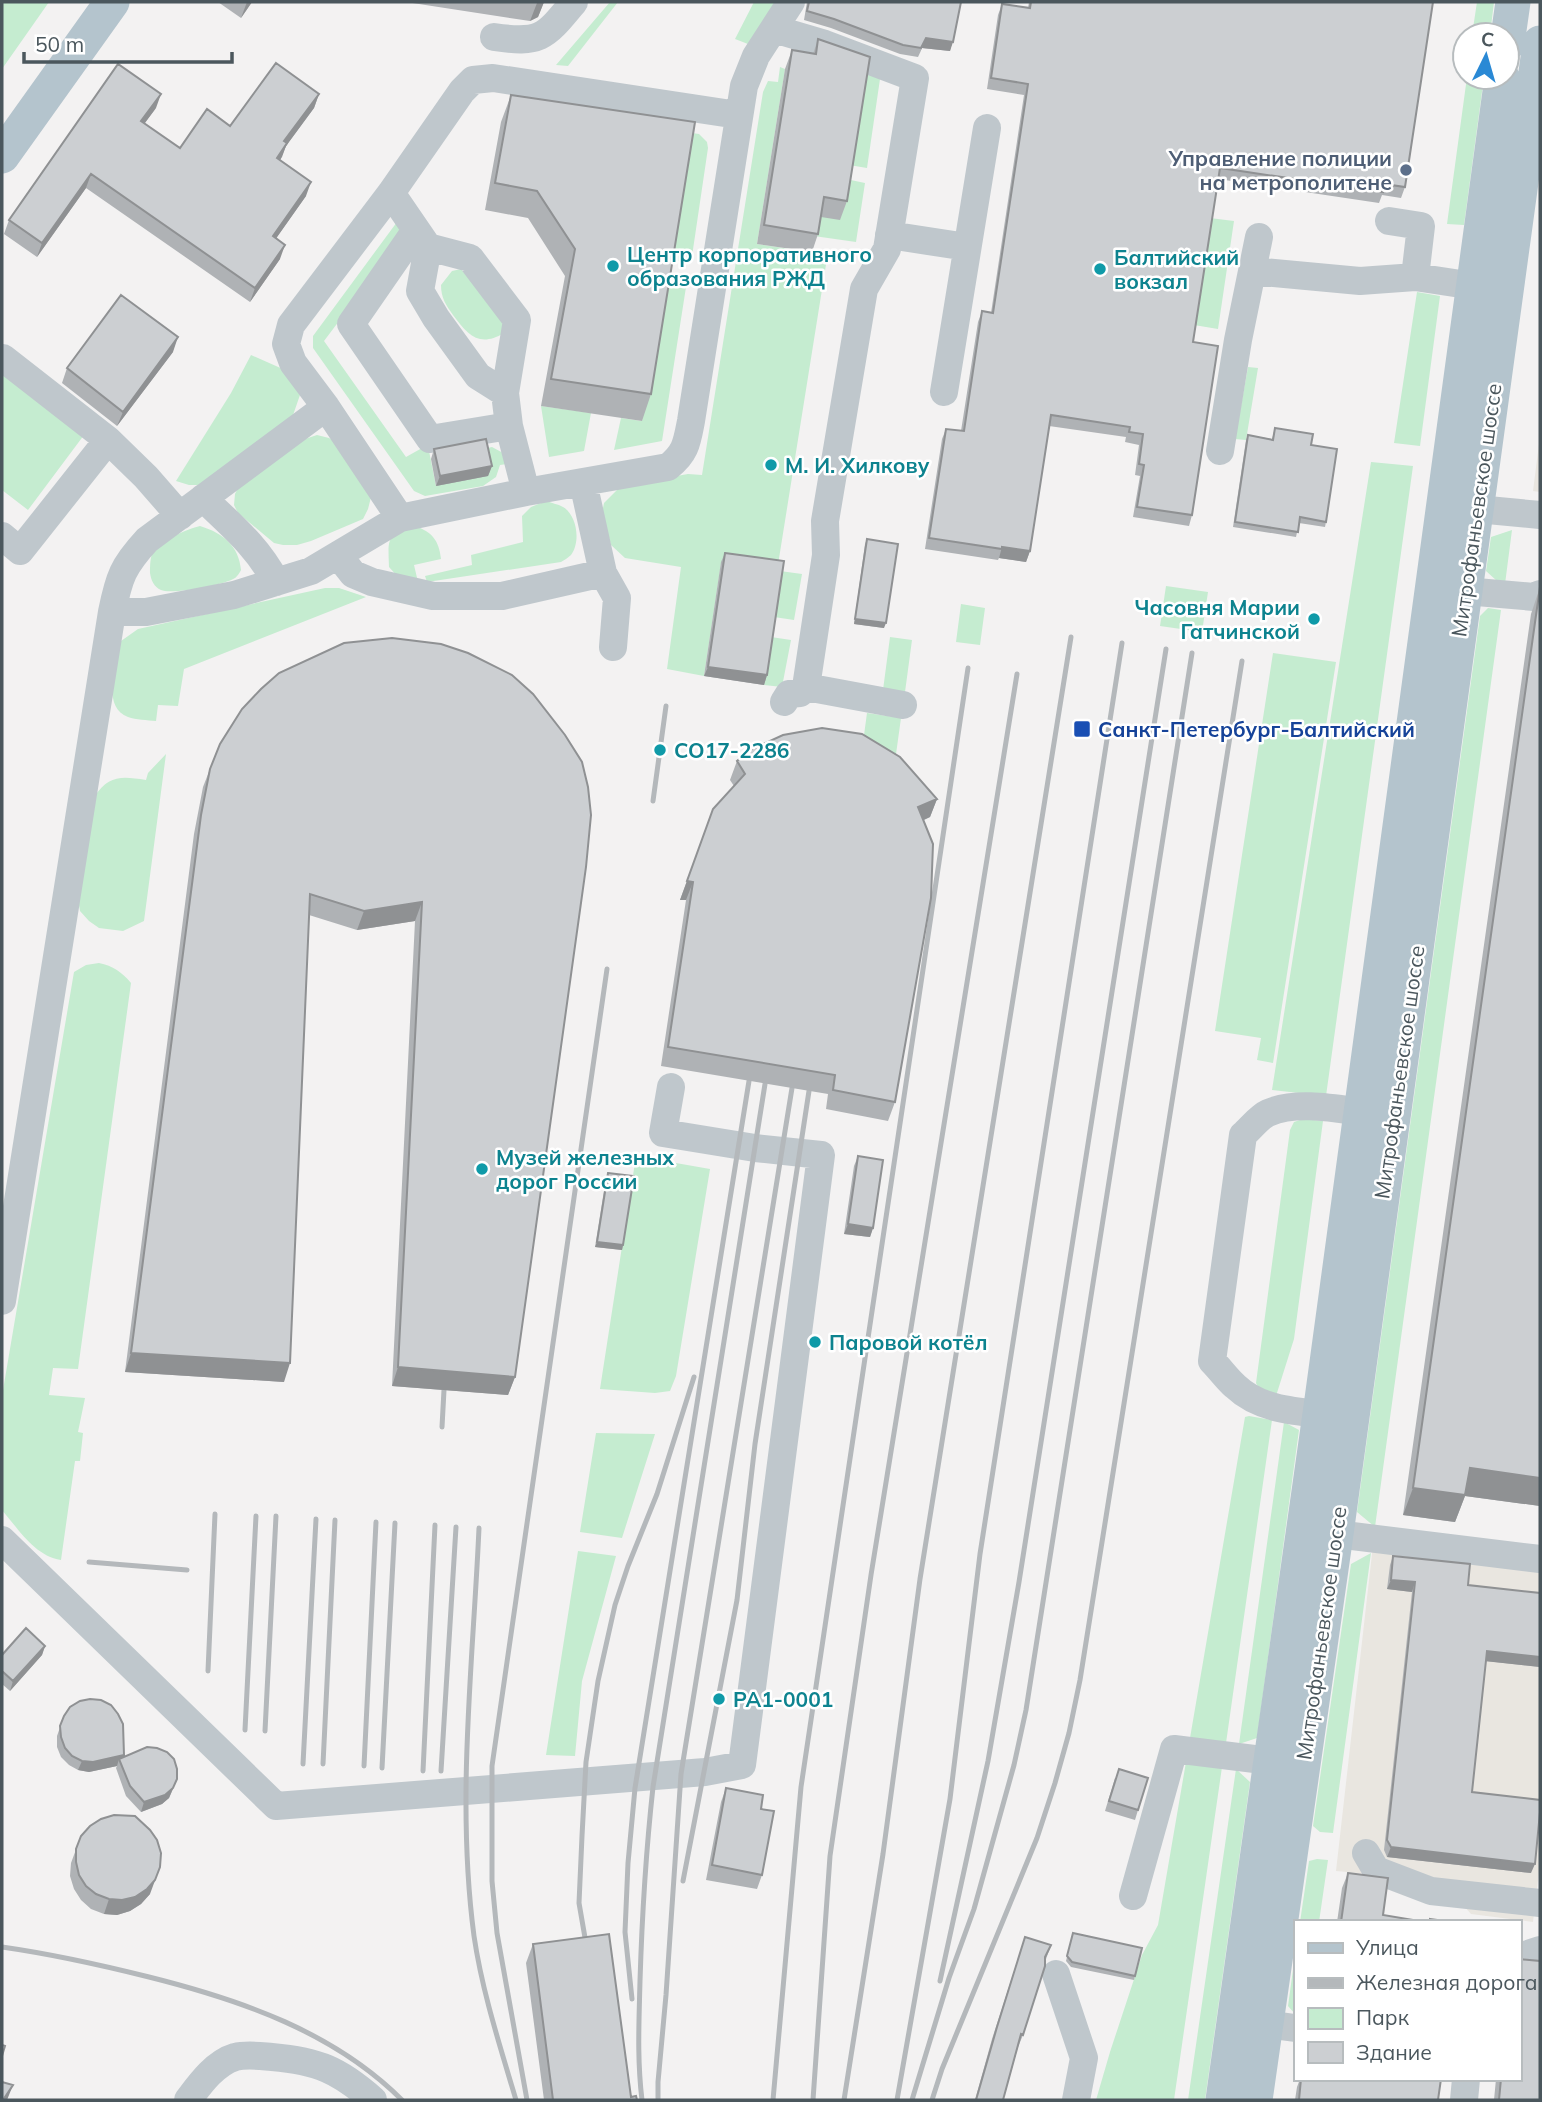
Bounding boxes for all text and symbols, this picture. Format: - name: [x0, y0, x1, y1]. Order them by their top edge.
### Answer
- scale bar: [24, 21, 233, 65]
- north arrow: [1451, 21, 1521, 91]
- text: С: [1480, 27, 1495, 52]
- text: 50 m: [35, 31, 84, 57]
- place label: Управление полиции на метрополитене: [1168, 145, 1392, 195]
- marker: Управление полиции на метрополитене: [1398, 162, 1414, 178]
- place label: Центр корпоративного образования РЖД: [627, 241, 872, 291]
- place label: Балтийский вокзал: [1114, 244, 1239, 294]
- marker: Центр корпоративного образования РЖД: [605, 258, 621, 274]
- marker: Балтийский вокзал: [1092, 261, 1108, 277]
- street label: Митрофаньевское шоссе: [1445, 381, 1507, 639]
- place label: М. И. Хилкову: [785, 452, 930, 478]
- marker: М. И. Хилкову: [763, 457, 779, 473]
- place label: Часовня Марии Гатчинской: [1135, 594, 1300, 644]
- marker: Часовня Марии Гатчинской: [1306, 611, 1322, 627]
- place label: Санкт-Петербург-Балтийский: [1098, 716, 1415, 742]
- marker: Санкт-Петербург-Балтийский: [1072, 719, 1092, 739]
- place label: СО17-2286: [674, 737, 789, 763]
- marker: СО17-2286: [652, 742, 668, 758]
- street label: Митрофаньевское шоссе: [1368, 943, 1430, 1201]
- place label: Музей железных дорог России: [496, 1144, 674, 1194]
- marker: Музей железных дорог России: [474, 1161, 490, 1177]
- place label: Паровой котёл: [829, 1329, 987, 1355]
- marker: Паровой котёл: [807, 1334, 823, 1350]
- street label: Митрофаньевское шоссе: [1290, 1504, 1352, 1762]
- place label: РА1-0001: [733, 1686, 833, 1712]
- marker: РА1-0001: [711, 1691, 727, 1707]
- legend: [1294, 1920, 1521, 2081]
- text: Улица: [1355, 1934, 1419, 1960]
- text: Железная дорога: [1356, 1969, 1538, 1995]
- text: Парк: [1356, 2004, 1410, 2030]
- text: Здание: [1356, 2039, 1432, 2065]

